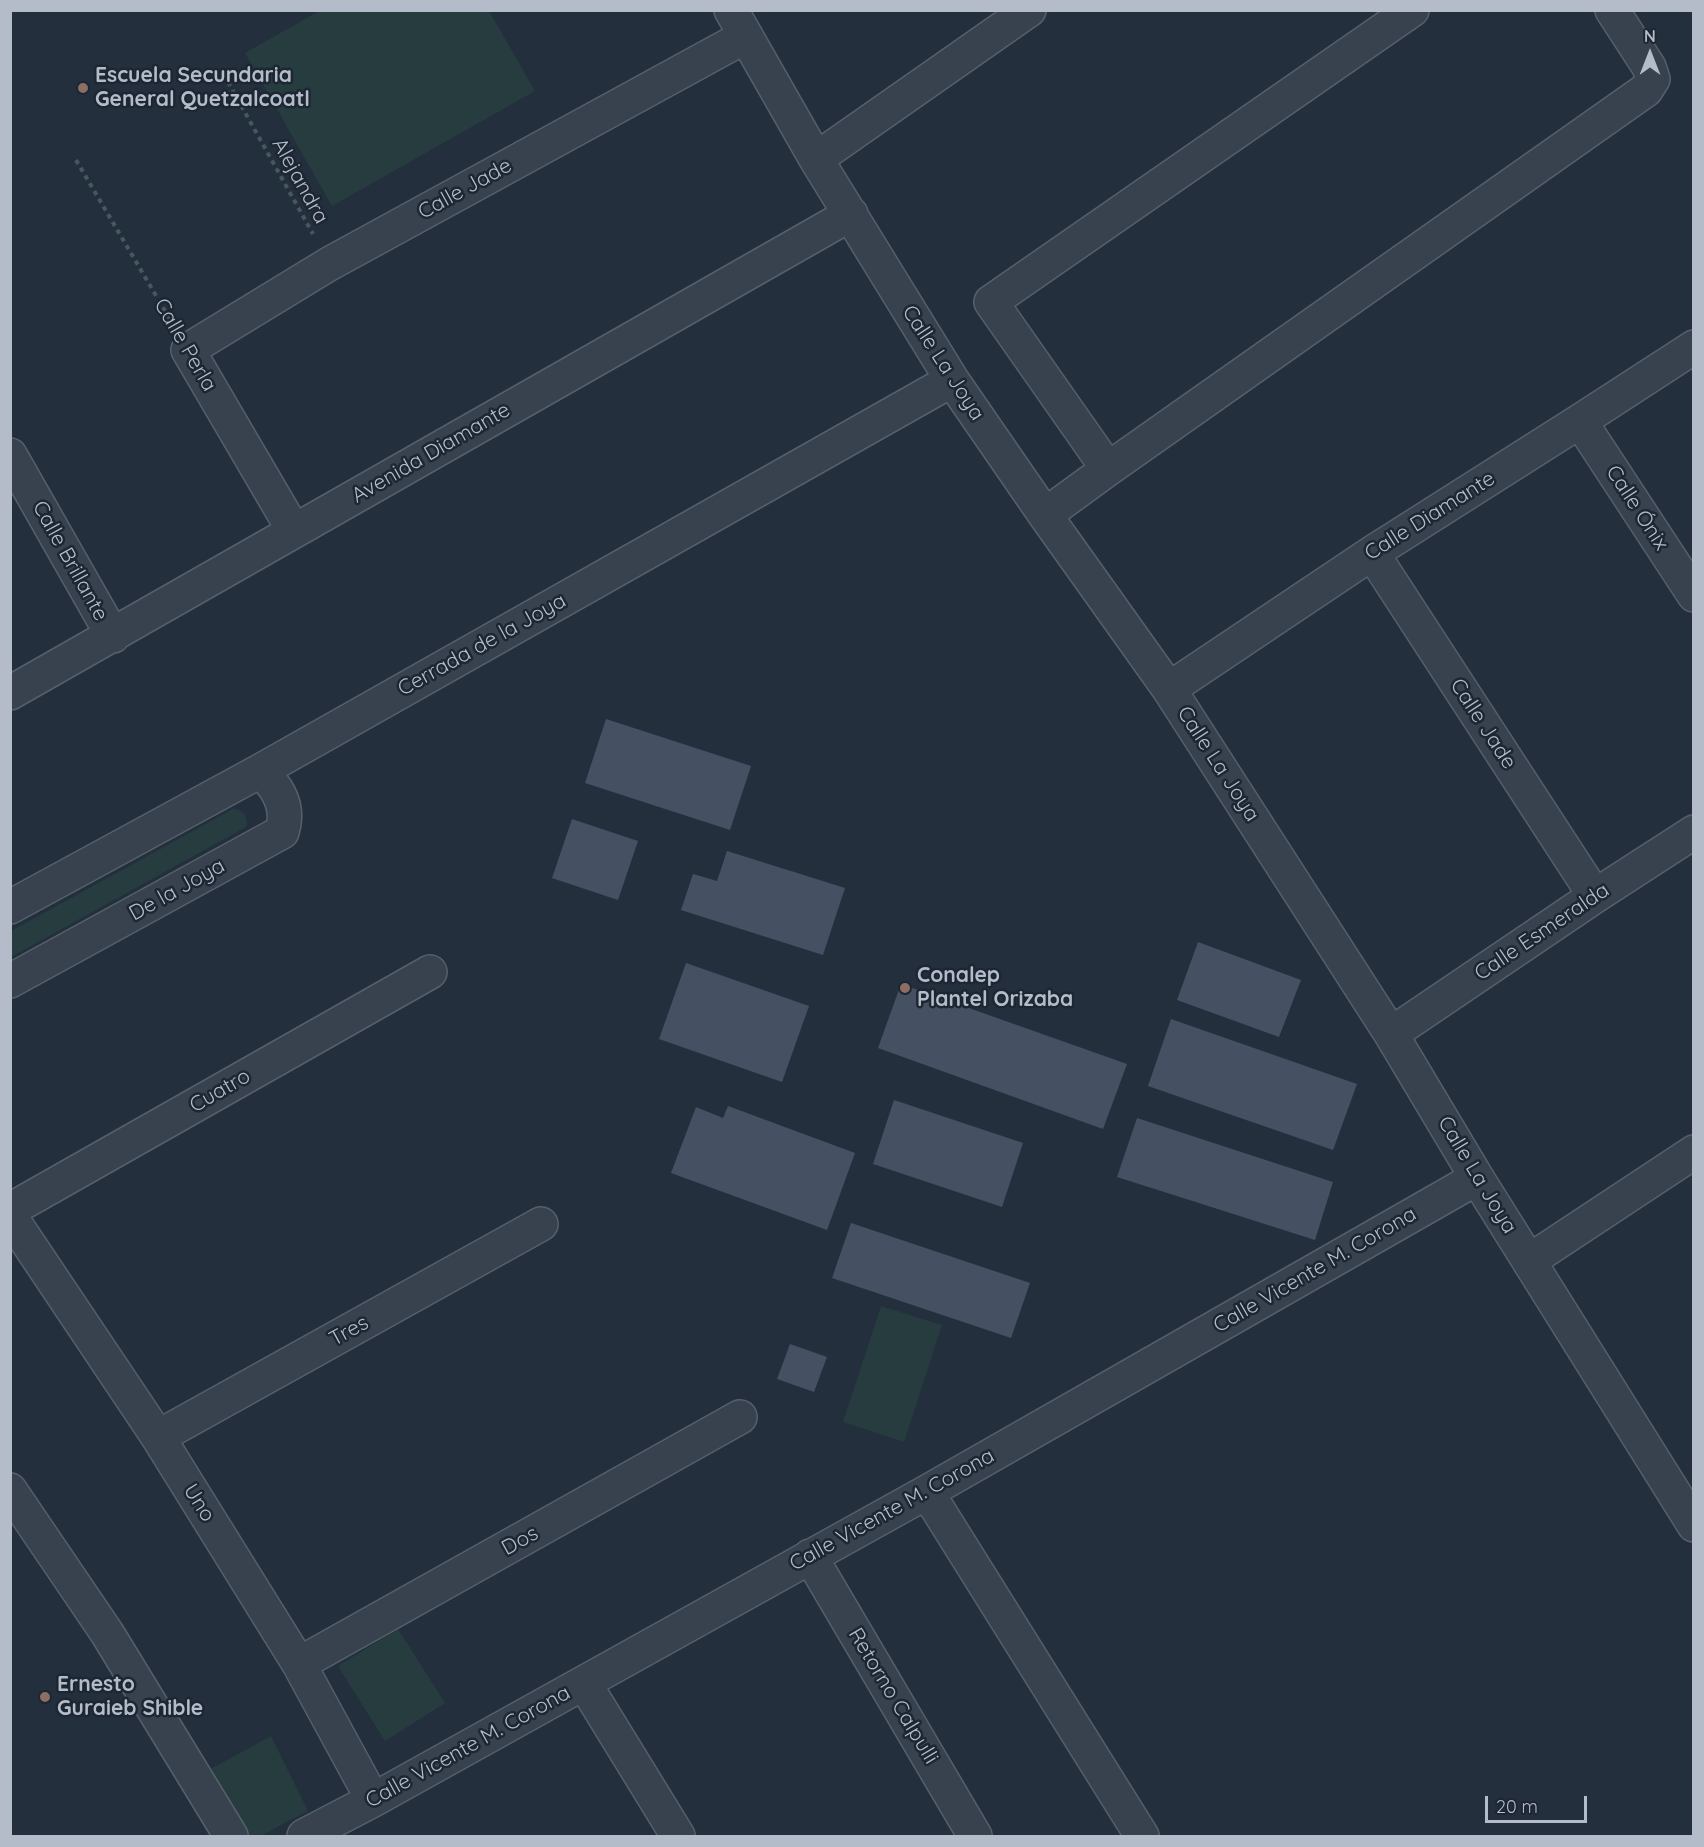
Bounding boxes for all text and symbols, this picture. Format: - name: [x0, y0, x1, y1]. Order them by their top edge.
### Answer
- north arrow: [1620, 24, 1680, 84]
- text: N: [1644, 26, 1656, 46]
- place label: Escuela Secundaria General Quetzalcoatl: [95, 63, 310, 113]
- marker: Escuela Secundaria General Quetzalcoatl: [76, 81, 90, 95]
- street label: Alejandra: [266, 134, 334, 228]
- street label: Calle Jade: [414, 153, 516, 225]
- street label: Calle Perla: [148, 294, 222, 396]
- street label: Calle La Joya: [896, 301, 990, 425]
- street label: Avenida Diamante: [347, 397, 515, 509]
- street label: Calle Ónix: [1600, 461, 1674, 555]
- street label: Calle Diamante: [1360, 466, 1500, 566]
- street label: Calle Brillante: [27, 497, 113, 625]
- street label: Cerrada de la Joya: [394, 588, 570, 702]
- street label: Calle Jade: [1444, 674, 1522, 774]
- street label: Calle La Joya: [1171, 702, 1265, 826]
- street label: De la Joya: [125, 853, 229, 927]
- street label: Calle Esmeralda: [1470, 878, 1614, 986]
- place label: Conalep Plantel Orizaba: [917, 963, 1073, 1013]
- marker: Conalep Plantel Orizaba: [898, 981, 912, 995]
- street label: Cuatro: [185, 1064, 255, 1118]
- street label: Calle La Joya: [1432, 1112, 1522, 1238]
- street label: Calle Vicente M. Corona: [1209, 1202, 1421, 1338]
- street label: Tres: [325, 1310, 373, 1352]
- street label: Calle Vicente M. Corona: [785, 1443, 999, 1577]
- street label: Uno: [178, 1479, 220, 1527]
- street label: Dos: [497, 1521, 543, 1561]
- street label: Retorno Calpulli: [842, 1623, 944, 1769]
- place label: Ernesto Guraieb Shible: [57, 1672, 203, 1722]
- street label: Calle Vicente M. Corona: [361, 1680, 575, 1814]
- marker: Ernesto Guraieb Shible: [38, 1690, 52, 1704]
- scale bar: [1488, 1784, 1590, 1822]
- text: 20 m: [1496, 1795, 1538, 1818]

